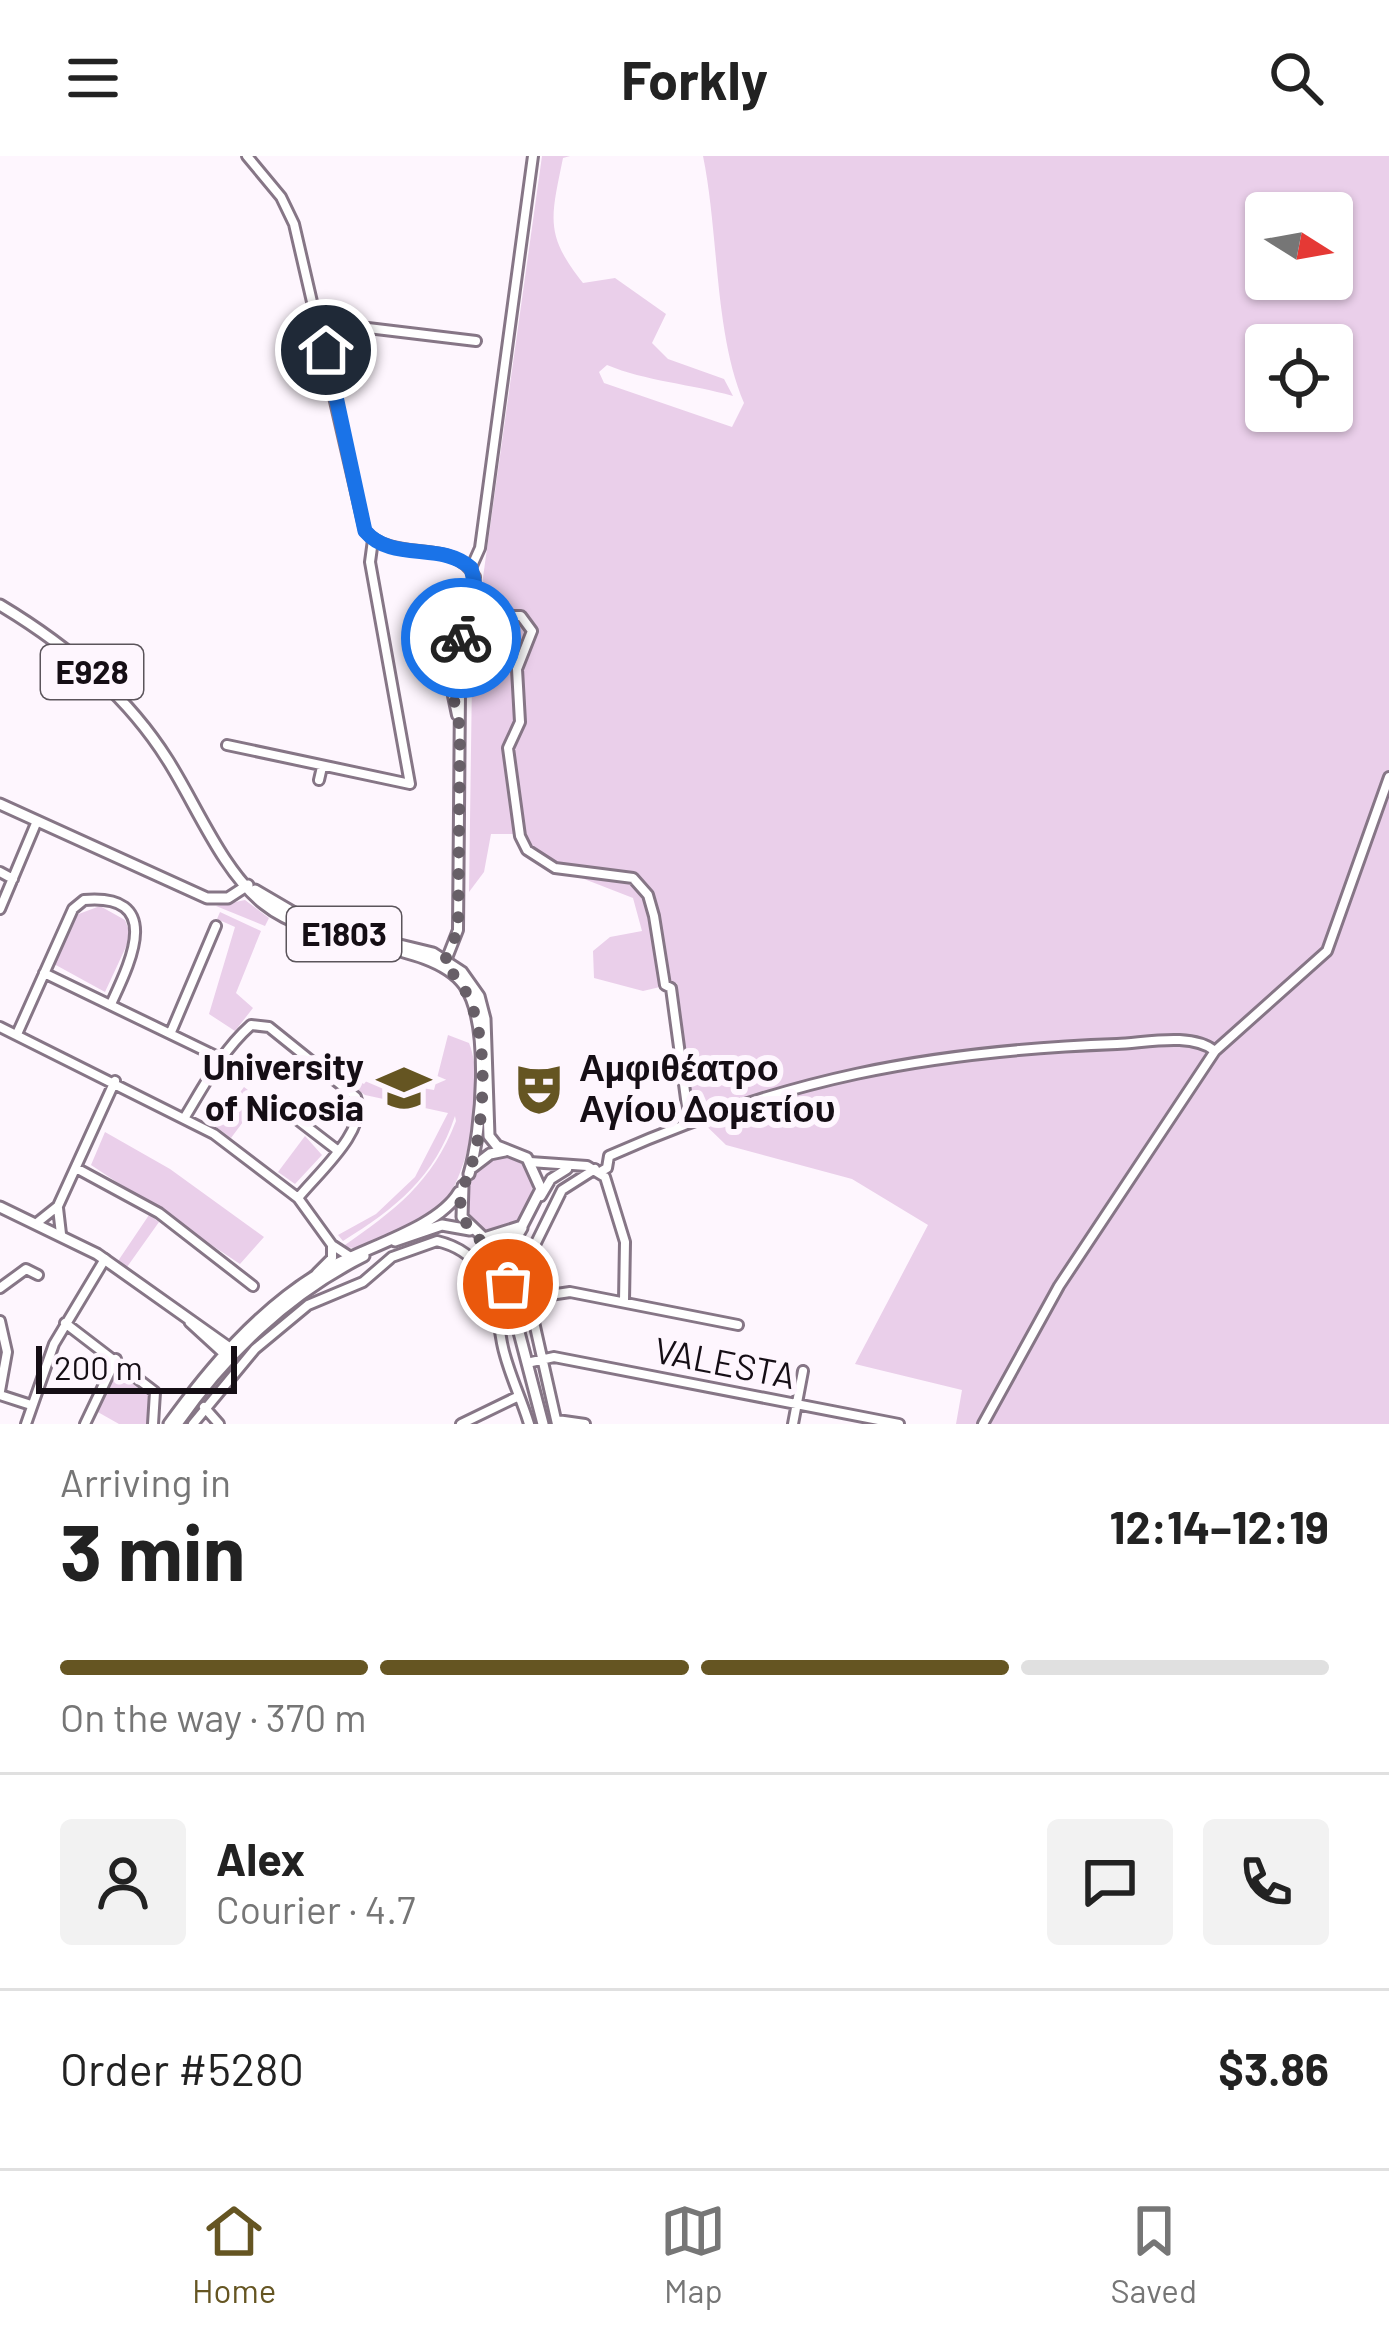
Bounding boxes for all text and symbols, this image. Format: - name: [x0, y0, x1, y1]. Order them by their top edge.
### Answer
- icon: menu: [60, 45, 126, 111]
- icon: search: [1263, 45, 1329, 111]
- text: Forkly: [621, 46, 768, 111]
- north arrow: [1245, 192, 1353, 300]
- map controls: [1245, 192, 1353, 432]
- pin: [275, 299, 377, 401]
- icon: home: [293, 317, 359, 383]
- button: locate: [1245, 324, 1353, 432]
- courier: [401, 578, 521, 698]
- icon: bike: [428, 605, 494, 671]
- road number: E928: [41, 645, 143, 699]
- road number: E1803: [287, 907, 401, 961]
- place label: University of Nicosia: [203, 1044, 364, 1128]
- place label: Αμφιθέατρο Αγίου Δομετίου: [579, 1045, 836, 1130]
- school or university icon: University of Nicosia: [375, 1059, 433, 1117]
- theatre icon: Αμφιθέατρο Αγίου Δομετίου: [510, 1060, 568, 1118]
- pin: [457, 1233, 559, 1335]
- icon: bag: [475, 1251, 541, 1317]
- street label: VALESTA: [651, 1327, 799, 1396]
- scale bar: [36, 1340, 237, 1393]
- text: 200 m: [54, 1347, 143, 1387]
- text: Arriving in: [60, 1458, 231, 1505]
- text: 12:14–12:19: [1110, 1499, 1329, 1553]
- text: 3 min: [60, 1503, 245, 1597]
- text: On the way · 370 m: [60, 1693, 366, 1740]
- button: person: [60, 1819, 186, 1945]
- button: chat: [1047, 1819, 1173, 1945]
- button: phone: [1203, 1819, 1329, 1945]
- text: Alex: [216, 1831, 305, 1885]
- text: Courier · 4.7: [216, 1885, 416, 1932]
- text: Order #5280: [60, 2041, 304, 2095]
- text: $3.86: [1218, 2041, 1329, 2095]
- tab: Home: [192, 2198, 276, 2310]
- tab: Map: [660, 2198, 726, 2310]
- tab: Saved: [1110, 2198, 1197, 2310]

